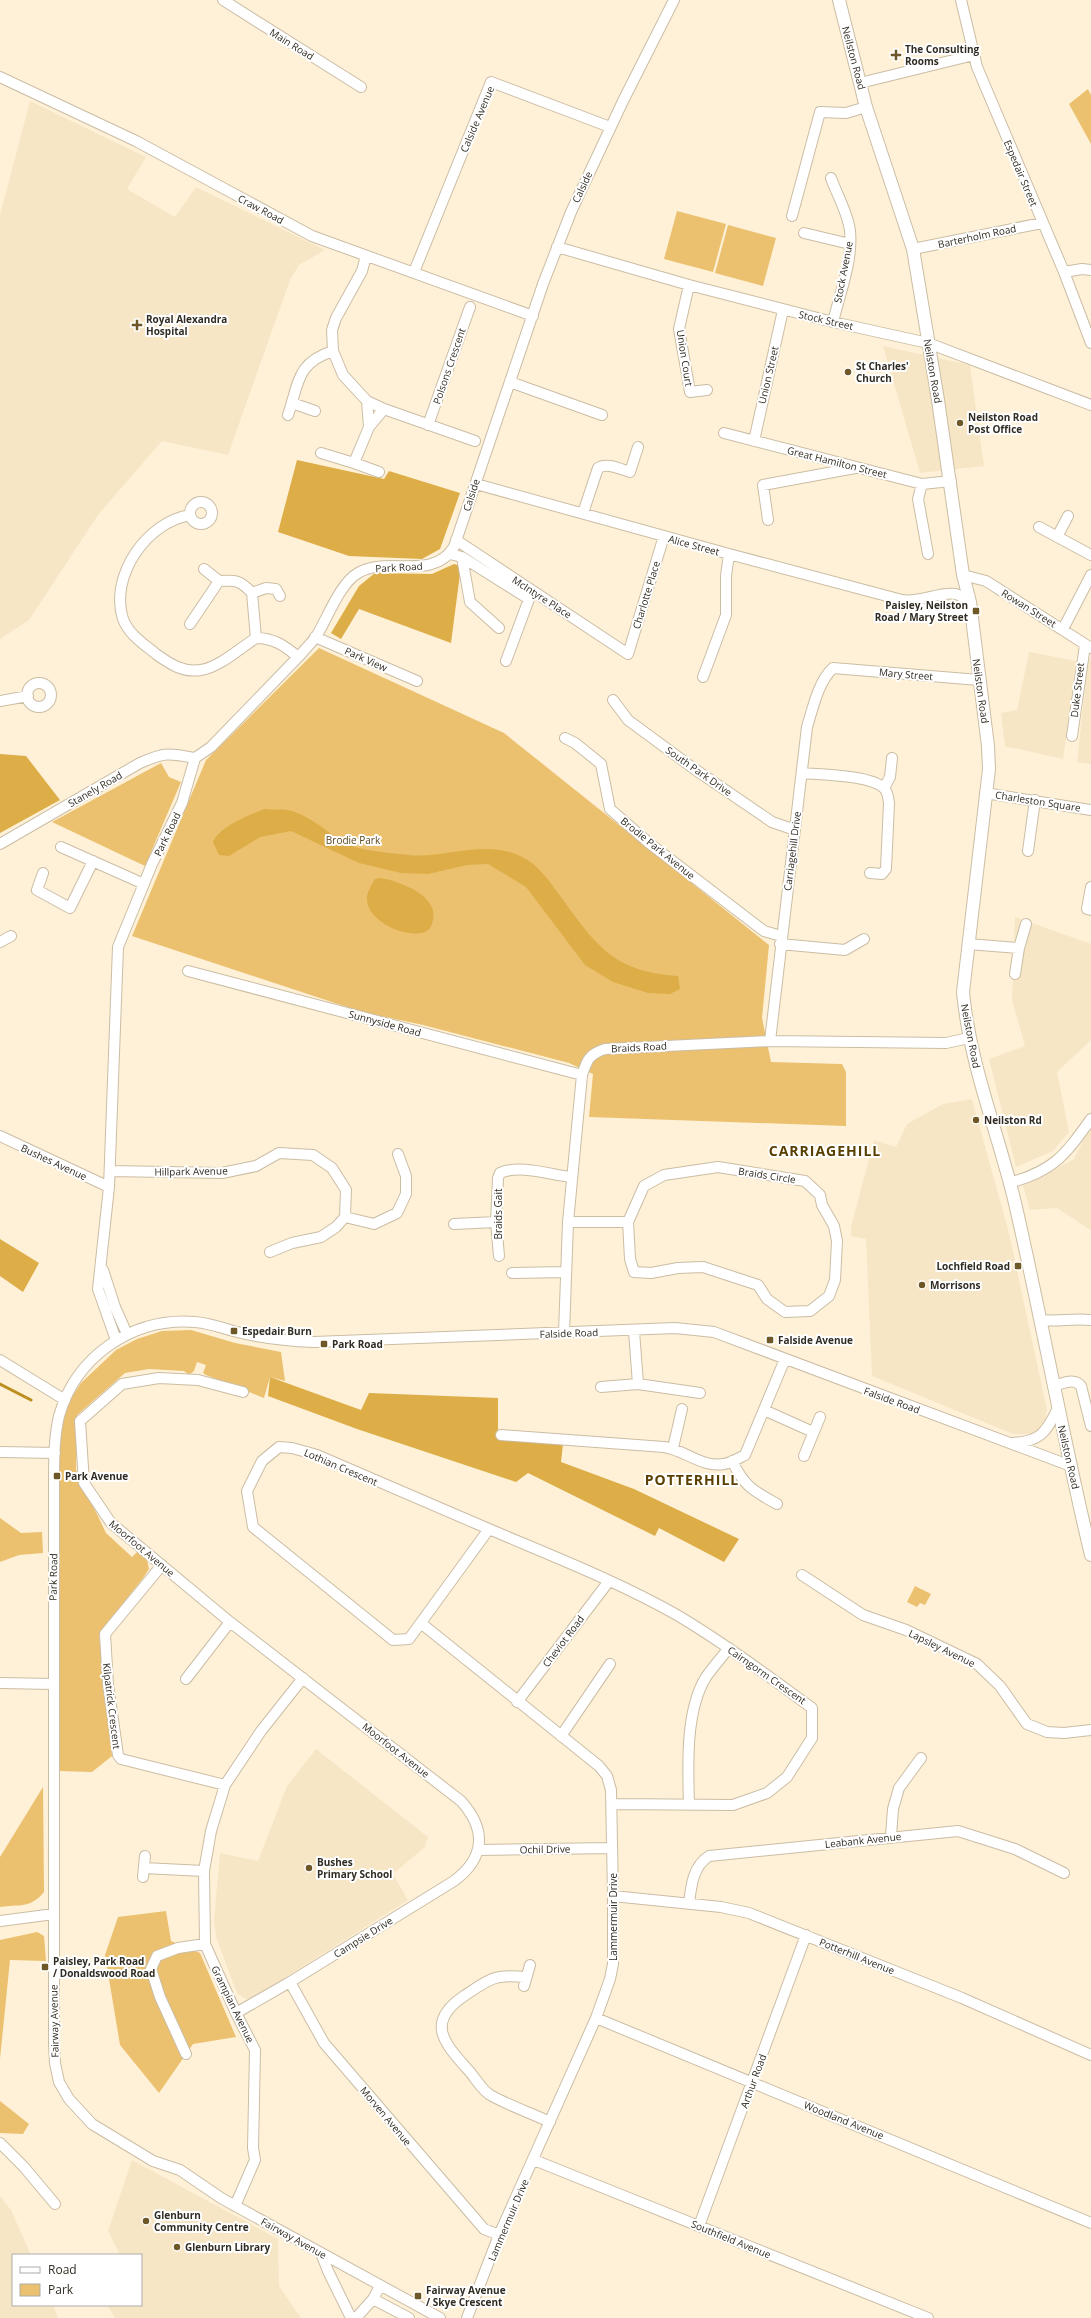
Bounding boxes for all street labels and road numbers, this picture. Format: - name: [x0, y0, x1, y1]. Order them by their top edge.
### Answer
- street label: Main Road: [267, 25, 317, 63]
- street label: Neilston Road: [839, 25, 869, 91]
- street label: Calside Avenue: [457, 83, 497, 154]
- street label: Espedair Street: [1001, 138, 1041, 209]
- street label: Calside: [569, 169, 596, 205]
- street label: Craw Road: [236, 191, 286, 227]
- street label: Barterholm Road: [937, 221, 1017, 251]
- street label: Stock Avenue: [830, 240, 856, 304]
- street label: Stock Street: [797, 307, 855, 333]
- street label: Polsons Crescent: [429, 326, 469, 406]
- street label: Union Court: [674, 329, 696, 388]
- street label: Neilston Road: [920, 338, 946, 404]
- street label: Union Street: [755, 344, 782, 405]
- street label: Great Hamilton Street: [786, 443, 889, 481]
- street label: Calside: [459, 477, 483, 513]
- street label: Alice Street: [667, 531, 721, 559]
- street label: Park Road: [375, 559, 423, 575]
- street label: Charlotte Place: [629, 559, 663, 631]
- street label: McIntyre Place: [510, 573, 575, 622]
- street label: Rowan Street: [999, 586, 1059, 631]
- street label: Park View: [342, 643, 390, 675]
- street label: Neilston Road: [970, 658, 992, 724]
- street label: Duke Street: [1067, 662, 1087, 718]
- street label: Mary Street: [878, 665, 934, 683]
- street label: South Park Drive: [663, 743, 735, 799]
- street label: Stanely Road: [65, 768, 125, 810]
- street label: Charleston Square: [994, 787, 1082, 815]
- street label: Park Road: [150, 810, 184, 858]
- street label: Carriagehill Drive: [780, 810, 804, 892]
- street label: Brodie Park Avenue: [618, 814, 698, 883]
- street label: Neilston Road: [958, 1003, 984, 1069]
- street label: Sunnyside Road: [347, 1007, 423, 1039]
- street label: Braids Road: [611, 1039, 667, 1055]
- street label: Bushes Avenue: [19, 1141, 90, 1184]
- street label: Hillpark Avenue: [154, 1163, 228, 1179]
- street label: Braids Circle: [737, 1164, 797, 1187]
- street label: Braids Gait: [491, 1188, 505, 1240]
- street label: Falside Road: [539, 1325, 599, 1341]
- street label: Falside Road: [862, 1383, 922, 1417]
- street label: Neilston Road: [1055, 1424, 1083, 1490]
- street label: Lothian Crescent: [302, 1445, 380, 1489]
- street label: Moorfoot Avenue: [106, 1516, 178, 1580]
- street label: Park Road: [46, 1553, 60, 1601]
- street label: Cheviot Road: [539, 1612, 587, 1670]
- street label: Lapsley Avenue: [906, 1626, 978, 1670]
- street label: Cairngorm Crescent: [725, 1643, 809, 1708]
- street label: Kilpatrick Crescent: [100, 1662, 124, 1750]
- street label: Moorfoot Avenue: [360, 1719, 433, 1781]
- street label: Leabank Avenue: [824, 1829, 902, 1851]
- street label: Ochil Drive: [519, 1842, 571, 1856]
- street label: Lammermuir Drive: [606, 1873, 620, 1961]
- street label: Campsie Drive: [331, 1913, 396, 1961]
- street label: Potterhill Avenue: [817, 1935, 897, 1978]
- street label: Grampian Avenue: [208, 1963, 258, 2045]
- street label: Fairway Avenue: [46, 1984, 62, 2058]
- street label: Arthur Road: [737, 2052, 769, 2110]
- street label: Morven Avenue: [357, 2083, 415, 2149]
- street label: Woodland Avenue: [802, 2098, 886, 2143]
- street label: Lammermuir Drive: [484, 2176, 532, 2263]
- street label: Fairway Avenue: [259, 2214, 330, 2262]
- street label: Southfield Avenue: [689, 2217, 773, 2262]

